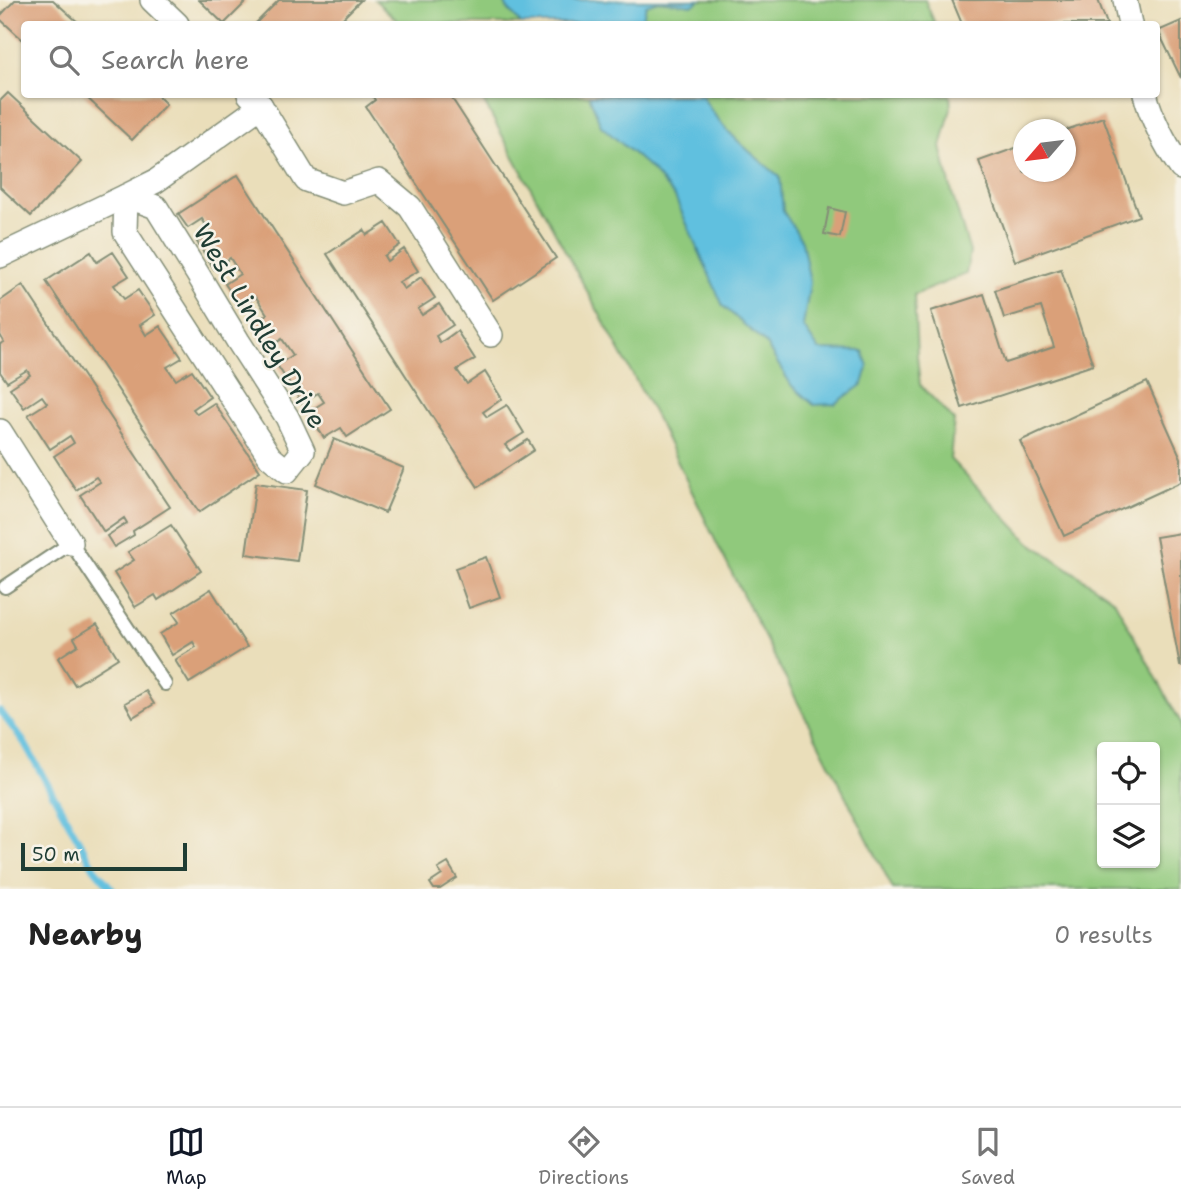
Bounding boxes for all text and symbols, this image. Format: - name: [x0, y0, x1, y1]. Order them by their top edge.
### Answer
- search box: [21, 21, 1160, 98]
- icon: search: [45, 41, 83, 79]
- text: Search here: [101, 42, 250, 77]
- north arrow: [1013, 119, 1076, 182]
- street label: West Lindley Drive: [185, 217, 336, 435]
- map controls: [1097, 742, 1160, 868]
- button: locate: [1097, 742, 1160, 805]
- button: layers: [1097, 805, 1160, 868]
- scale bar: [21, 840, 187, 872]
- text: 50 m: [32, 842, 80, 867]
- text: Nearby: [28, 914, 143, 955]
- text: 0 results: [1054, 920, 1153, 950]
- tab: Map: [166, 1123, 207, 1190]
- tab: Directions: [539, 1123, 629, 1190]
- tab: Saved: [961, 1123, 1015, 1190]

